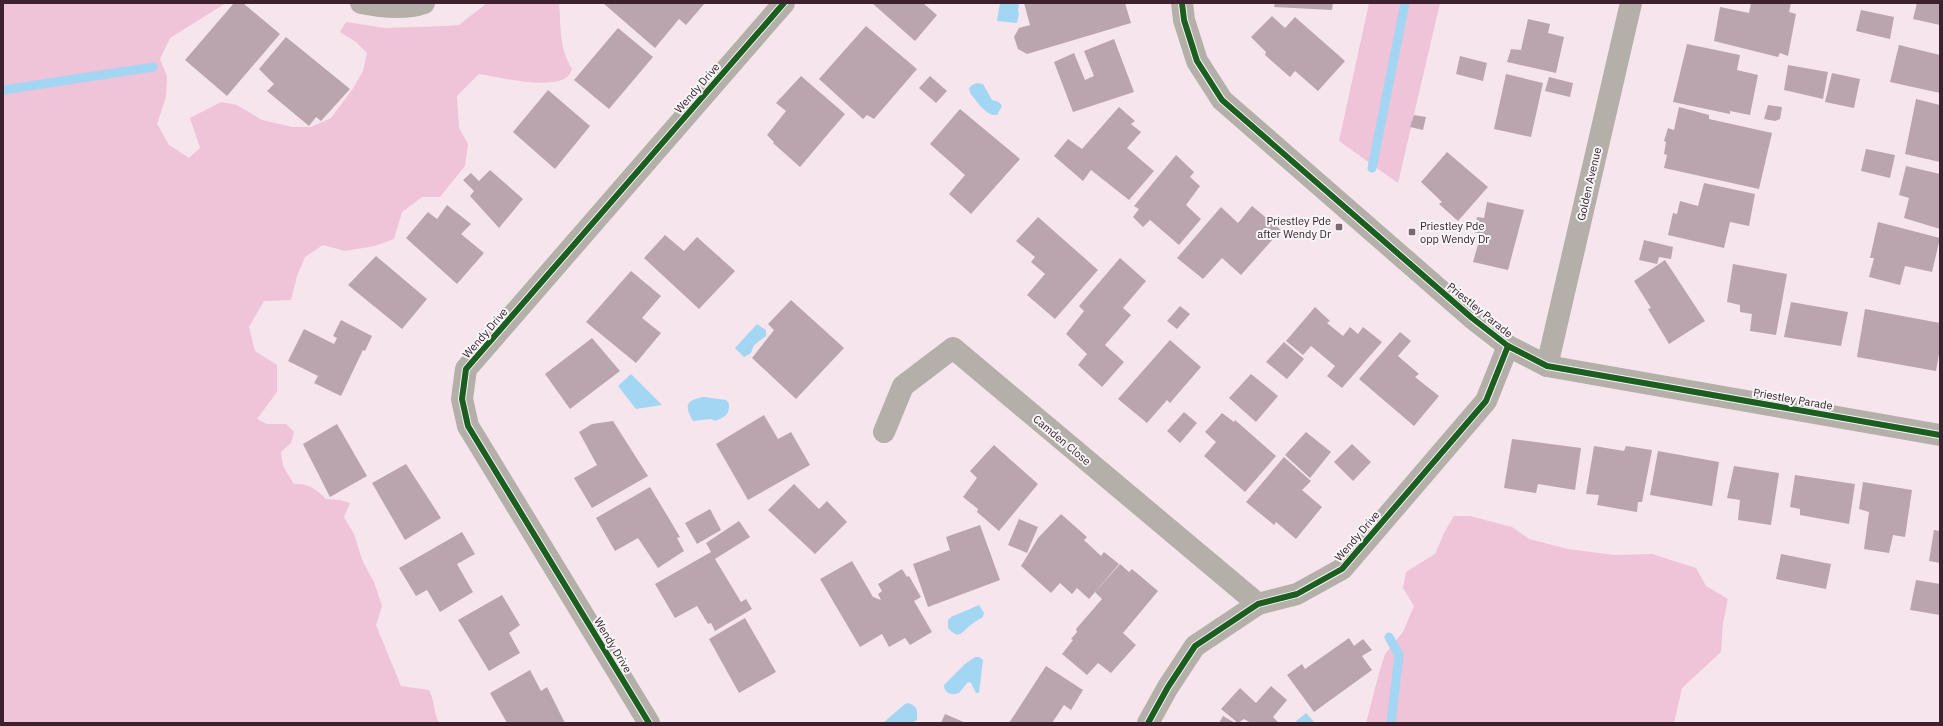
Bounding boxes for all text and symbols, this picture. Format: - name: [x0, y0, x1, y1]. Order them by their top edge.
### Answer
- street label: Wendy Drive: [671, 60, 723, 116]
- street label: Golden Avenue: [1574, 146, 1604, 222]
- place label: Priestley Pde after Wendy Dr: [1257, 214, 1331, 241]
- place label: Priestley Pde opp Wendy Dr: [1420, 219, 1489, 246]
- marker: Priestley Pde after Wendy Dr: [1334, 222, 1344, 232]
- marker: Priestley Pde opp Wendy Dr: [1407, 227, 1417, 237]
- street label: Priestley Parade: [1444, 279, 1516, 341]
- street label: Wendy Drive: [459, 305, 511, 361]
- street label: Priestley Parade: [1752, 385, 1834, 413]
- street label: Camden Close: [1030, 412, 1094, 468]
- street label: Wendy Drive: [1331, 508, 1383, 564]
- street label: Wendy Drive: [591, 615, 635, 675]

